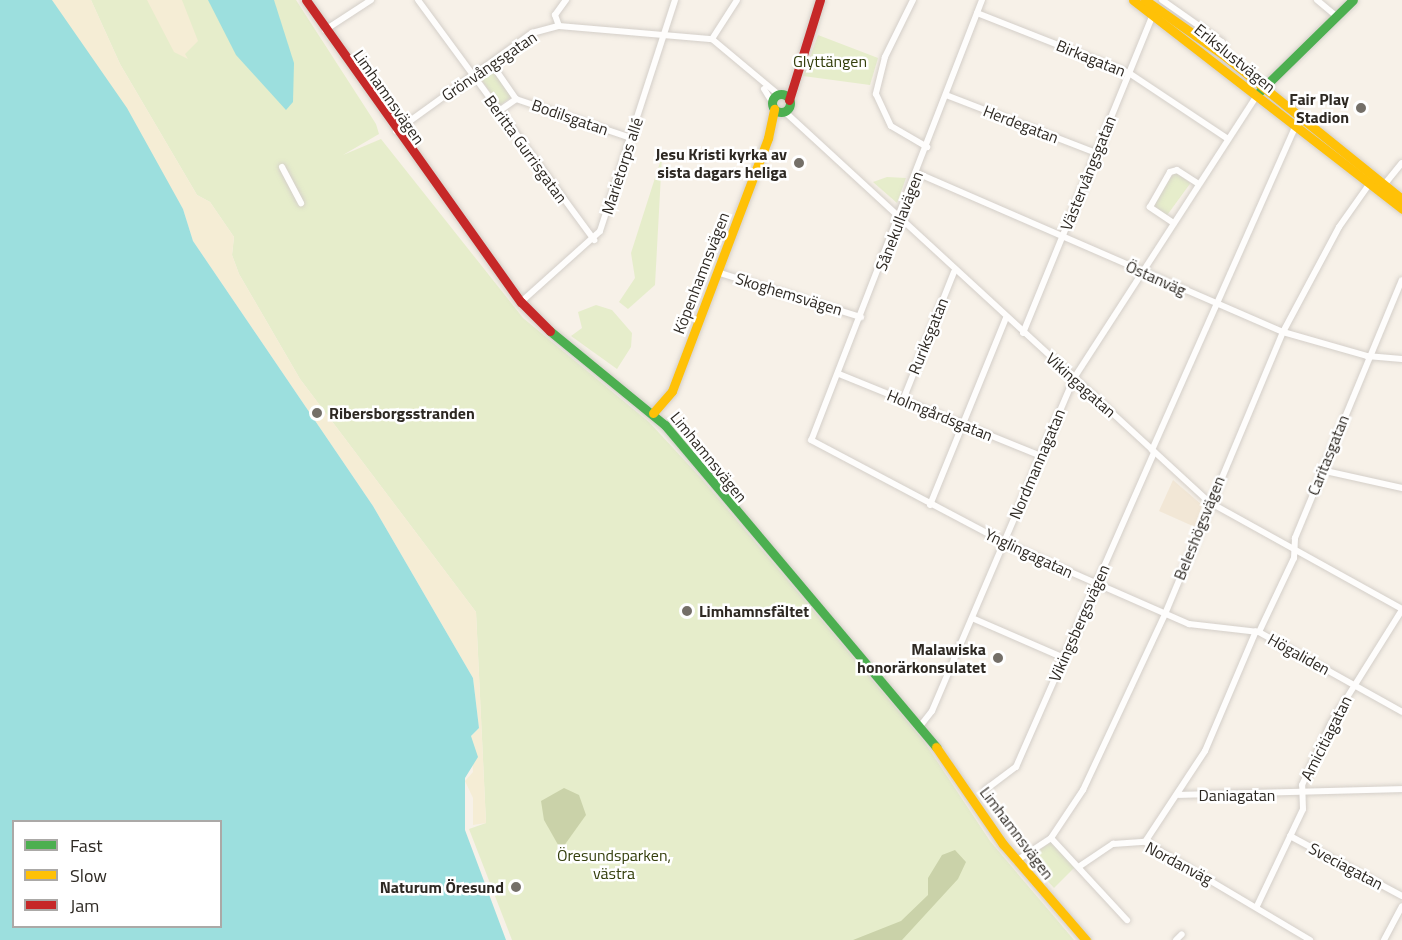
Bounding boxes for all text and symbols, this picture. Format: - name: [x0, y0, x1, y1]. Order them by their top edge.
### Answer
- street label: Erikslustvägen: [1191, 19, 1279, 97]
- street label: Grönvångsgatan: [438, 27, 540, 105]
- street label: Birkagatan: [1054, 35, 1128, 81]
- street label: Limhamnsvägen: [349, 46, 429, 148]
- park label: Glyttängen: [793, 51, 867, 71]
- place label: Fair Play Stadion: [1289, 89, 1349, 127]
- street label: Beritta Gurrisgatan: [480, 91, 572, 207]
- street label: Bodilsgatan: [529, 95, 611, 139]
- street label: Herdegatan: [981, 101, 1061, 147]
- marker: Fair Play Stadion: [1354, 101, 1368, 115]
- street label: Västervångsgatan: [1056, 113, 1120, 233]
- street label: Marietorps allé: [597, 115, 647, 217]
- place label: Jesu Kristi kyrka av sista dagars heliga: [656, 144, 787, 182]
- marker: Jesu Kristi kyrka av sista dagars heliga: [792, 156, 806, 170]
- street label: Sånekullavägen: [871, 168, 927, 274]
- street label: Köpenhamnsvägen: [669, 209, 733, 337]
- street label: Östanväg: [1123, 256, 1189, 300]
- street label: Skoghemsvägen: [733, 269, 845, 319]
- street label: Ruriksgatan: [904, 295, 952, 377]
- street label: Vikingagatan: [1042, 349, 1120, 421]
- street label: Holmgårdsgatan: [884, 385, 996, 445]
- place label: Ribersborgsstranden: [329, 403, 475, 423]
- marker: Ribersborgsstranden: [310, 406, 324, 420]
- street label: Nordmannagatan: [1005, 406, 1069, 522]
- street label: Limhamnsvägen: [667, 408, 751, 506]
- street label: Caritasgatan: [1303, 412, 1353, 498]
- street label: Beleshögsvägen: [1169, 473, 1229, 583]
- street label: Ynglingagatan: [982, 524, 1076, 582]
- street label: Vikingsbergsvägen: [1045, 561, 1113, 685]
- place label: Limhamnsfältet: [699, 601, 809, 621]
- marker: Limhamnsfältet: [680, 604, 694, 618]
- street label: Högaliden: [1265, 629, 1333, 679]
- place label: Malawiska honorärkonsulatet: [857, 639, 986, 677]
- marker: Malawiska honorärkonsulatet: [991, 651, 1005, 665]
- street label: Amicitiagatan: [1296, 692, 1356, 784]
- street label: Limhamnsvägen: [976, 783, 1058, 883]
- street label: Daniagatan: [1199, 785, 1275, 805]
- legend: [12, 820, 222, 928]
- text: Fast: [70, 832, 103, 859]
- street label: Nordanväg: [1142, 837, 1216, 889]
- street label: Sveciagatan: [1306, 838, 1386, 894]
- park label: Öresundsparken, västra: [557, 845, 671, 883]
- text: Slow: [70, 862, 107, 889]
- place label: Naturum Öresund: [380, 877, 504, 897]
- marker: Naturum Öresund: [509, 880, 523, 894]
- text: Jam: [70, 892, 99, 919]

